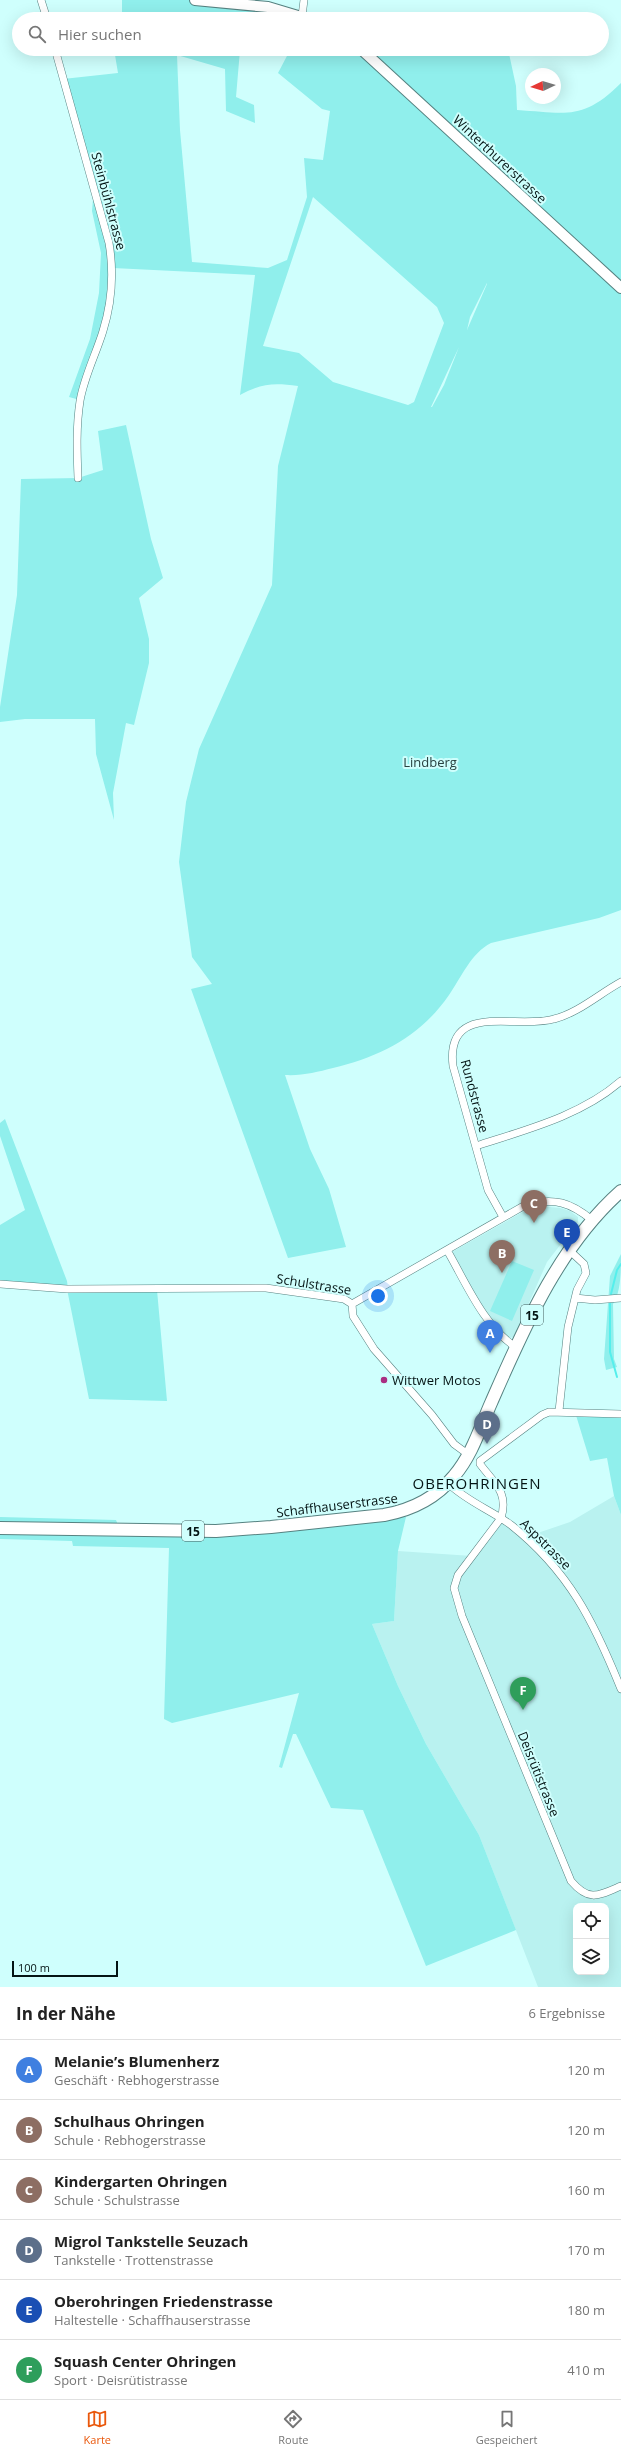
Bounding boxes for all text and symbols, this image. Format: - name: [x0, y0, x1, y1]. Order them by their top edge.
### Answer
- search box: [12, 12, 609, 56]
- icon: search: [26, 23, 48, 45]
- text: Hier suchen: [58, 24, 142, 44]
- north arrow: [525, 68, 561, 104]
- street label: Winterthurerstrasse: [449, 111, 551, 207]
- street label: Steinbühlstrasse: [87, 150, 131, 252]
- park label: Lindberg: [403, 753, 457, 771]
- street label: Rundstrasse: [457, 1057, 493, 1135]
- pin: C: [521, 1190, 547, 1223]
- pin: E: [554, 1219, 580, 1252]
- pin: B: [489, 1240, 515, 1273]
- street label: Schulstrasse: [275, 1269, 353, 1299]
- your location: [368, 1286, 388, 1306]
- road number: 15: [521, 1305, 543, 1325]
- pin: A: [477, 1320, 503, 1353]
- place label: Wittwer Motos: [392, 1371, 481, 1389]
- marker: Wittwer Motos: [379, 1375, 389, 1385]
- pin: D: [474, 1411, 500, 1444]
- district label: OBEROHRINGEN: [413, 1473, 541, 1493]
- street label: Schaffhauserstrasse: [275, 1489, 399, 1521]
- street label: Aspstrasse: [517, 1515, 575, 1573]
- road number: 15: [182, 1521, 204, 1541]
- pin: F: [510, 1677, 536, 1710]
- street label: Deisrütistrasse: [514, 1729, 564, 1819]
- map controls: [573, 1903, 609, 1975]
- button: locate: [573, 1903, 609, 1939]
- button: layers: [573, 1939, 609, 1975]
- scale bar: [12, 1959, 118, 1978]
- text: 100 m: [18, 1960, 50, 1975]
- text: In der Nähe: [16, 2002, 115, 2025]
- text: 6 Ergebnisse: [528, 2004, 605, 2022]
- text: Melanie’s Blumenherz: [54, 2051, 219, 2071]
- text: A: [25, 2061, 33, 2079]
- text: 120 m: [567, 2061, 605, 2079]
- text: Geschäft · Rebhogerstrasse: [54, 2071, 219, 2089]
- text: Schulhaus Ohringen: [54, 2111, 205, 2131]
- text: B: [25, 2121, 33, 2139]
- text: 120 m: [567, 2121, 605, 2139]
- text: Schule · Rebhogerstrasse: [54, 2131, 206, 2149]
- text: Kindergarten Ohringen: [54, 2171, 227, 2191]
- text: C: [25, 2181, 33, 2199]
- text: 160 m: [567, 2181, 605, 2199]
- text: Schule · Schulstrasse: [54, 2191, 180, 2209]
- text: Migrol Tankstelle Seuzach: [54, 2231, 248, 2251]
- text: D: [24, 2241, 34, 2259]
- text: 170 m: [567, 2241, 605, 2259]
- text: Tankstelle · Trottenstrasse: [54, 2251, 213, 2269]
- text: Oberohringen Friedenstrasse: [54, 2291, 273, 2311]
- text: E: [25, 2301, 33, 2319]
- text: 180 m: [567, 2301, 605, 2319]
- text: Haltestelle · Schaffhauserstrasse: [54, 2311, 251, 2329]
- text: Squash Center Ohringen: [54, 2351, 236, 2371]
- text: F: [25, 2361, 33, 2379]
- text: 410 m: [567, 2361, 605, 2379]
- text: Sport · Deisrütistrasse: [54, 2371, 188, 2389]
- tab: Karte: [84, 2408, 111, 2447]
- tab: Route: [278, 2408, 308, 2447]
- tab: Gespeichert: [476, 2408, 537, 2447]

